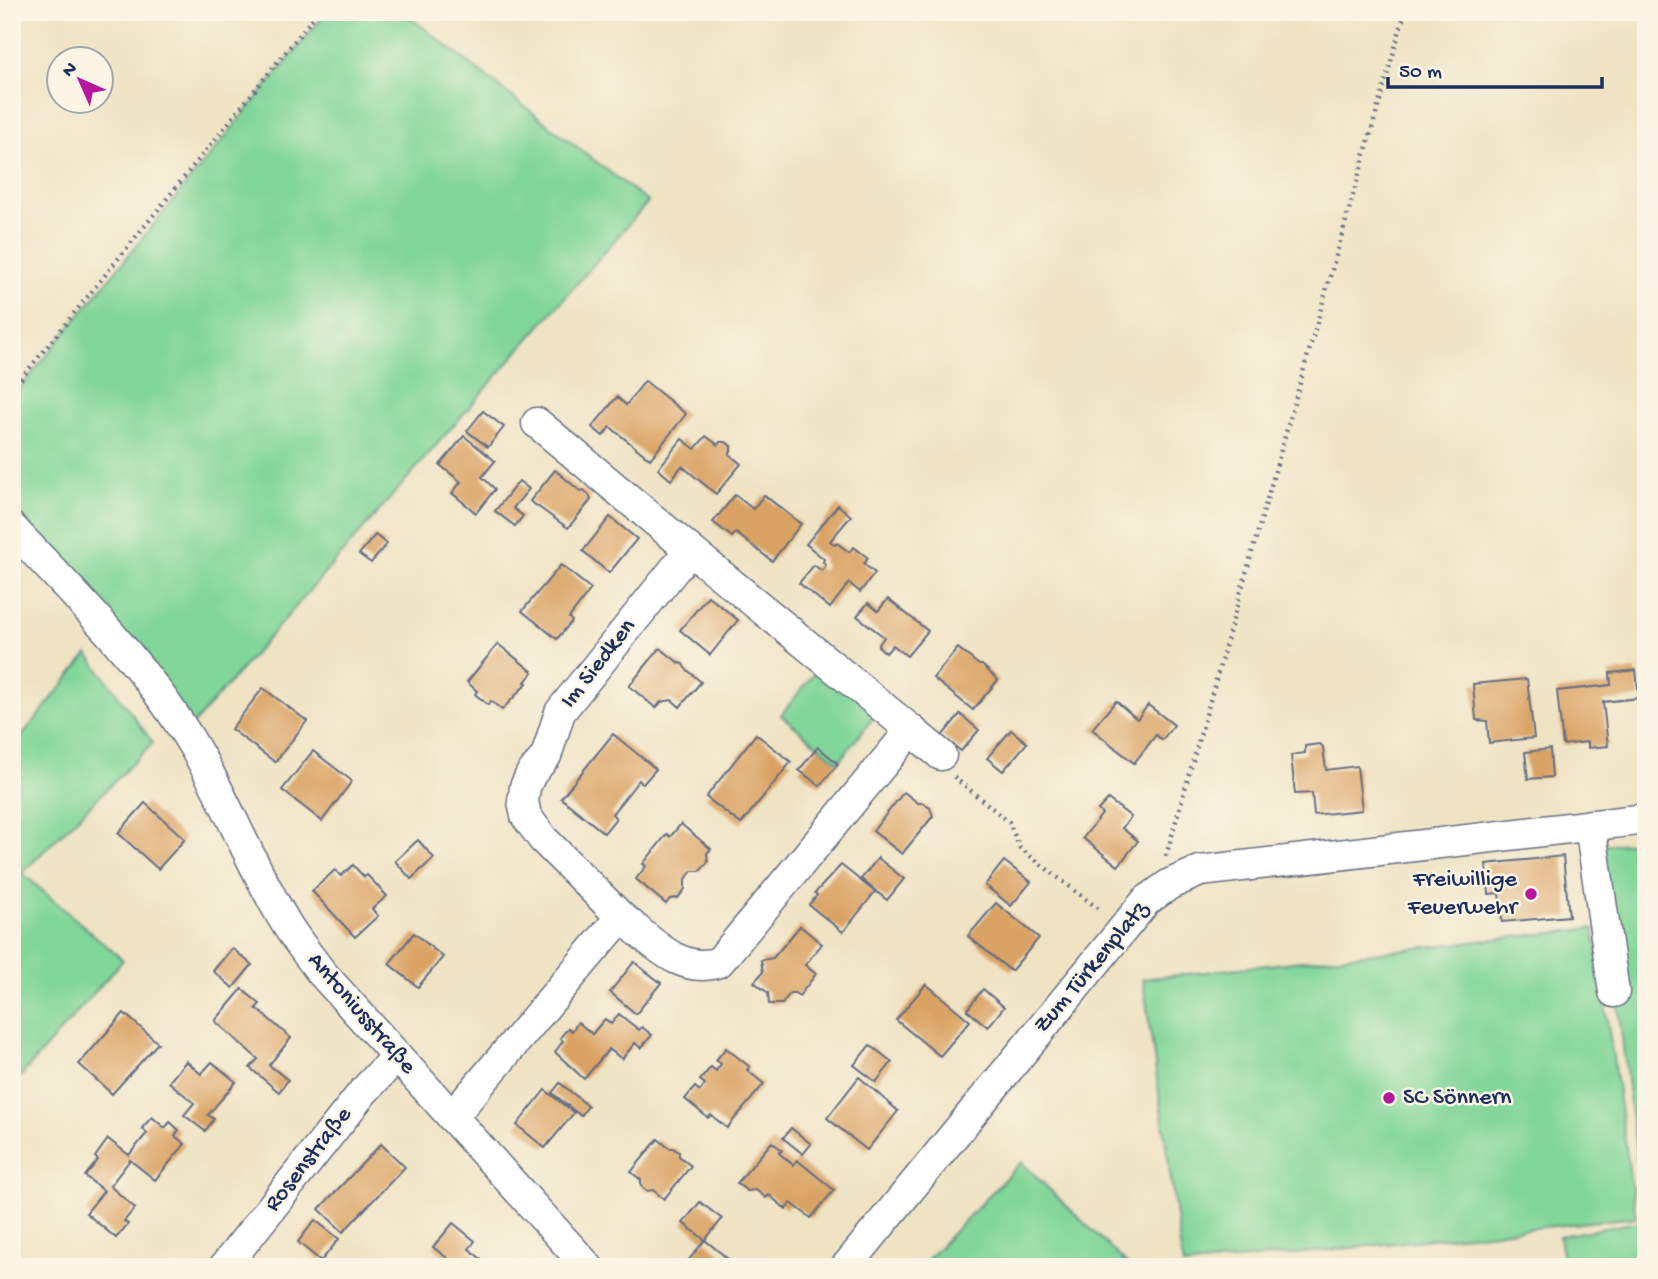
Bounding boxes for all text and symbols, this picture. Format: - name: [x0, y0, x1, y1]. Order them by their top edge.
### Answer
- north arrow: [46, 46, 116, 116]
- scale bar: [1388, 46, 1602, 90]
- text: N: [58, 58, 83, 83]
- text: 50 m: [1399, 61, 1442, 86]
- street label: Im Siedken: [555, 613, 643, 715]
- place label: Freiwillige Feuerwehr: [1407, 866, 1519, 923]
- marker: Freiwillige Feuerwehr: [1523, 886, 1539, 902]
- street label: Zum Türkenplatz: [1028, 895, 1157, 1040]
- street label: Antoniusstraße: [300, 947, 422, 1081]
- place label: SC Sönnern: [1403, 1084, 1512, 1113]
- marker: SC Sönnern: [1381, 1090, 1397, 1106]
- street label: Rosenstraße: [259, 1101, 359, 1218]

